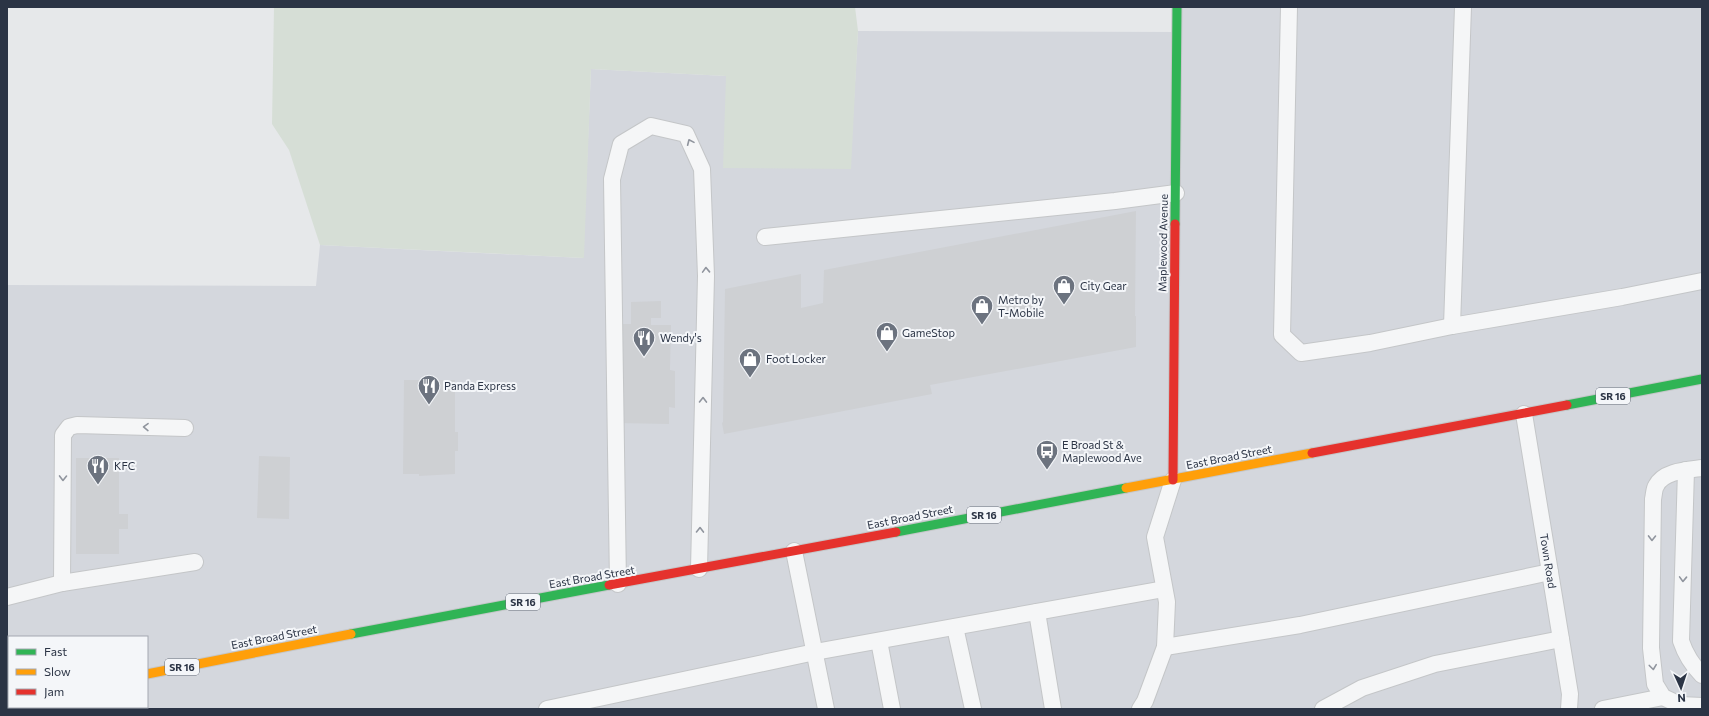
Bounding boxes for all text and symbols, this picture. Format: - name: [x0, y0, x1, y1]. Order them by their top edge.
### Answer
- one-way arrow: [687, 139, 695, 147]
- street label: Maplewood Avenue: [1155, 194, 1170, 292]
- one-way arrow: [701, 267, 710, 273]
- shop icon: City Gear: [1051, 273, 1077, 306]
- place label: City Gear: [1080, 279, 1127, 292]
- shop icon: Metro by T-Mobile: [969, 293, 995, 326]
- place label: Metro by T-Mobile: [998, 293, 1044, 319]
- shop icon: GameStop: [874, 320, 900, 353]
- restaurant icon: Wendy's: [631, 325, 657, 358]
- place label: GameStop: [902, 326, 955, 339]
- place label: Wendy's: [660, 331, 702, 344]
- shop icon: Foot Locker: [737, 346, 763, 379]
- place label: Foot Locker: [766, 352, 827, 365]
- restaurant icon: Panda Express: [416, 373, 442, 406]
- place label: Panda Express: [444, 379, 516, 392]
- road number: SR 16: [1596, 388, 1630, 404]
- one-way arrow: [699, 397, 707, 403]
- one-way arrow: [143, 423, 149, 431]
- bus stop icon: E Broad St & Maplewood Ave: [1034, 438, 1060, 471]
- place label: E Broad St & Maplewood Ave: [1062, 438, 1142, 464]
- street label: East Broad Street: [1185, 442, 1273, 471]
- restaurant icon: KFC: [85, 453, 111, 486]
- place label: KFC: [114, 459, 135, 472]
- one-way arrow: [59, 475, 67, 481]
- street label: East Broad Street: [866, 502, 954, 531]
- road number: SR 16: [967, 507, 1001, 523]
- one-way arrow: [696, 527, 704, 533]
- street label: Town Road: [1538, 533, 1559, 589]
- one-way arrow: [1648, 535, 1657, 541]
- street label: East Broad Street: [548, 562, 636, 590]
- one-way arrow: [1679, 576, 1687, 582]
- road number: SR 16: [506, 594, 540, 610]
- street label: East Broad Street: [230, 622, 318, 651]
- legend: [8, 636, 148, 708]
- text: Fast: [44, 644, 67, 658]
- road number: SR 16: [165, 659, 199, 675]
- text: Slow: [44, 664, 71, 678]
- one-way arrow: [1648, 664, 1657, 670]
- north arrow: [1661, 668, 1701, 708]
- text: Jam: [44, 684, 64, 699]
- text: N: [1677, 692, 1686, 705]

